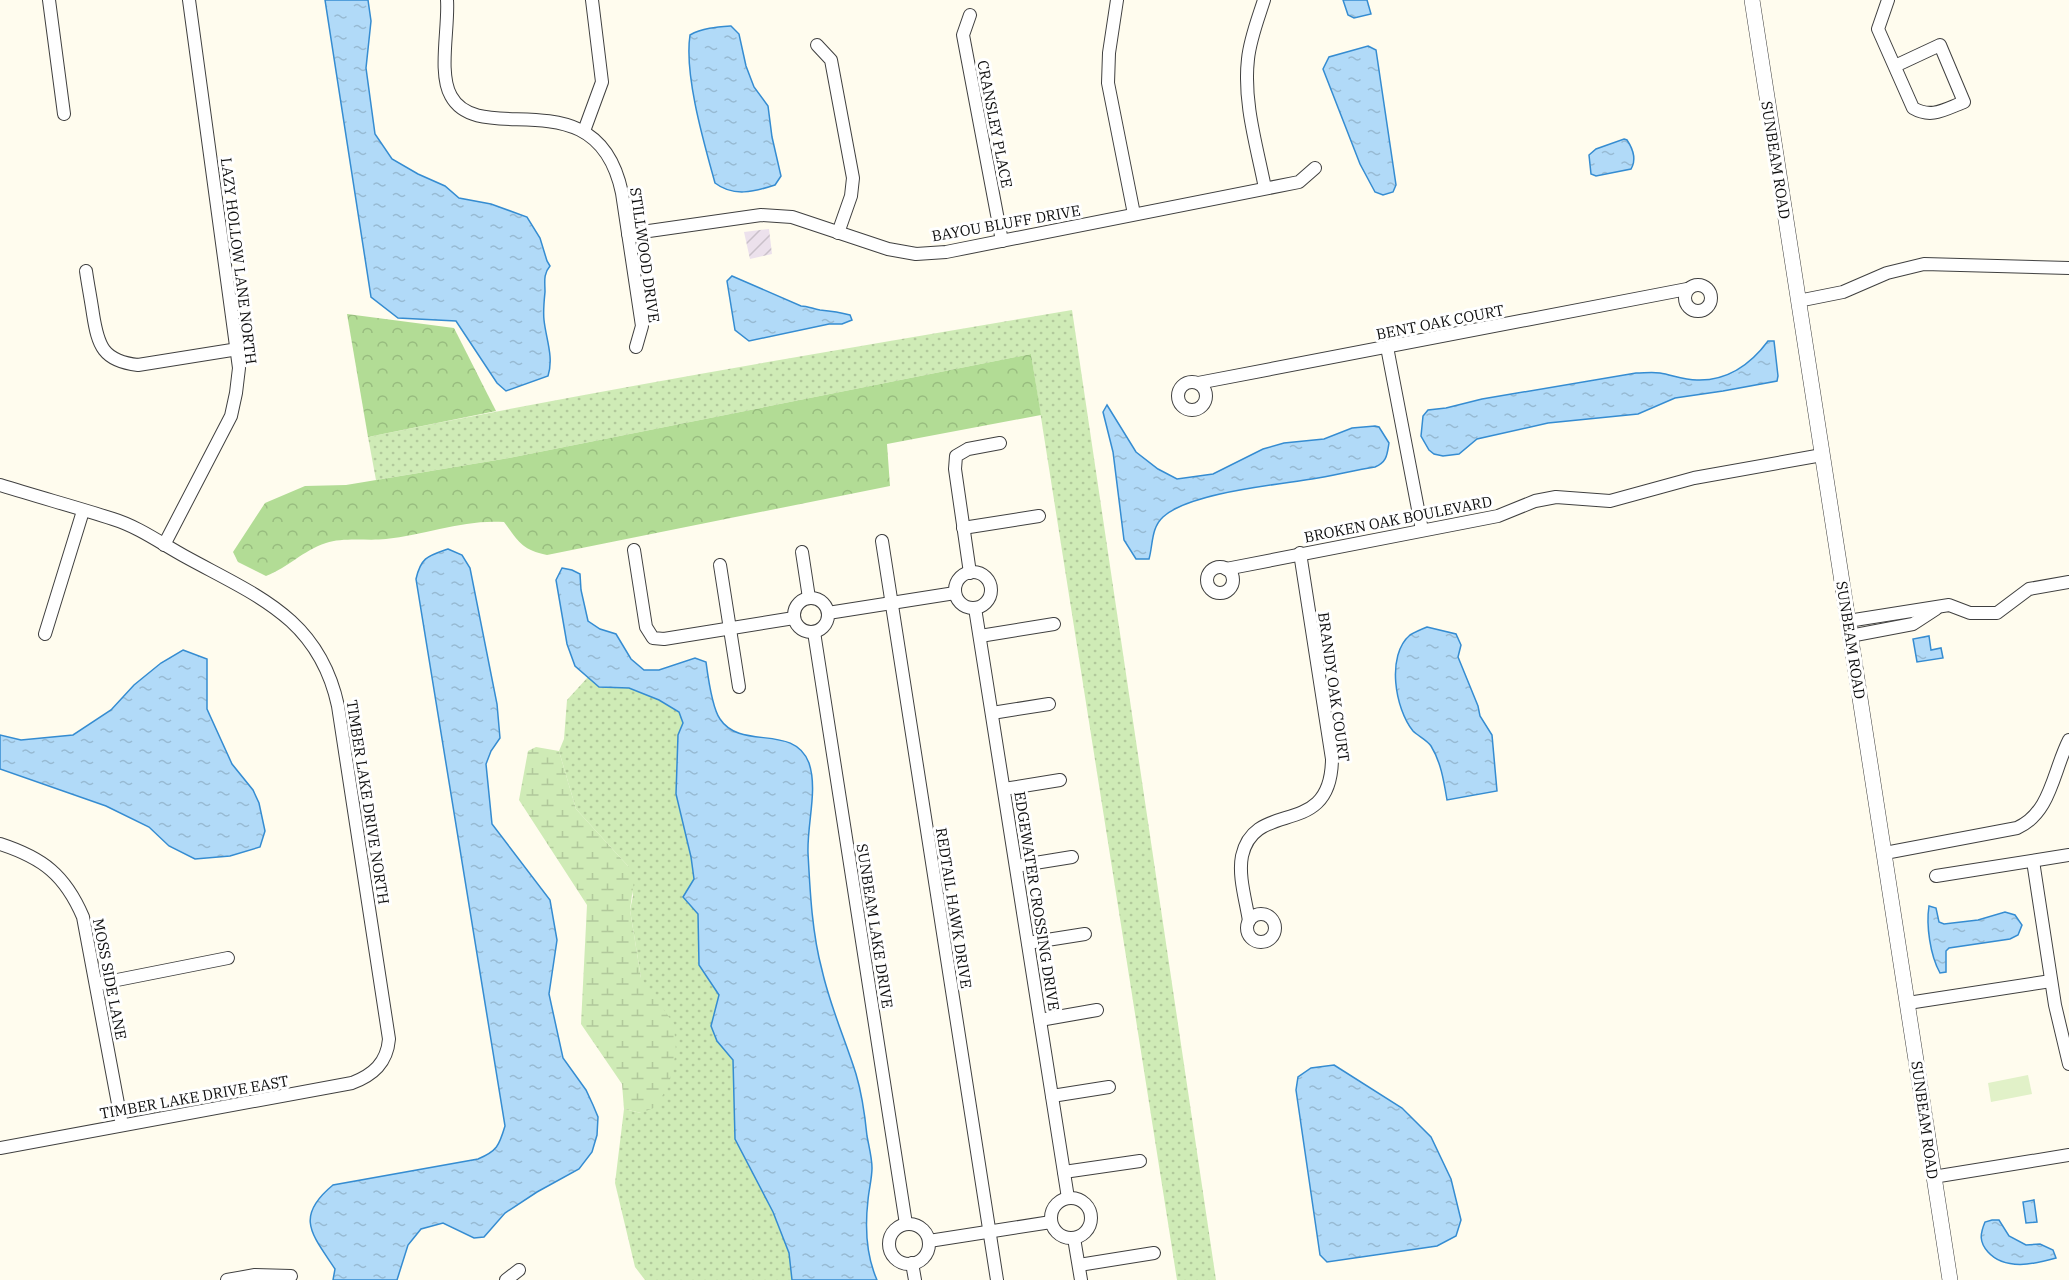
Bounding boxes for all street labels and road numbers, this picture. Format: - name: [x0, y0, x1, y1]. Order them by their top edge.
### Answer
- street label: CRANSLEY PLACE: [973, 59, 1017, 189]
- street label: SUNBEAM ROAD: [1757, 100, 1795, 220]
- street label: LAZY HOLLOW LANE NORTH: [217, 156, 261, 366]
- street label: STILLWOOD DRIVE: [626, 186, 664, 324]
- street label: BAYOU BLUFF DRIVE: [930, 201, 1082, 245]
- street label: BENT OAK COURT: [1374, 300, 1506, 344]
- street label: BROKEN OAK BOULEVARD: [1302, 491, 1494, 547]
- street label: SUNBEAM ROAD: [1832, 580, 1870, 700]
- street label: BRANDY OAK COURT: [1314, 611, 1354, 763]
- street label: TIMBER LAKE DRIVE NORTH: [342, 698, 394, 906]
- street label: EDGEWATER CROSSING DRIVE: [1010, 790, 1064, 1012]
- street label: REDTAIL HAWK DRIVE: [932, 826, 976, 990]
- street label: SUNBEAM LAKE DRIVE: [853, 842, 897, 1010]
- street label: MOSS SIDE LANE: [89, 917, 131, 1041]
- street label: SUNBEAM ROAD: [1907, 1060, 1943, 1180]
- street label: TIMBER LAKE DRIVE EAST: [98, 1071, 290, 1123]

